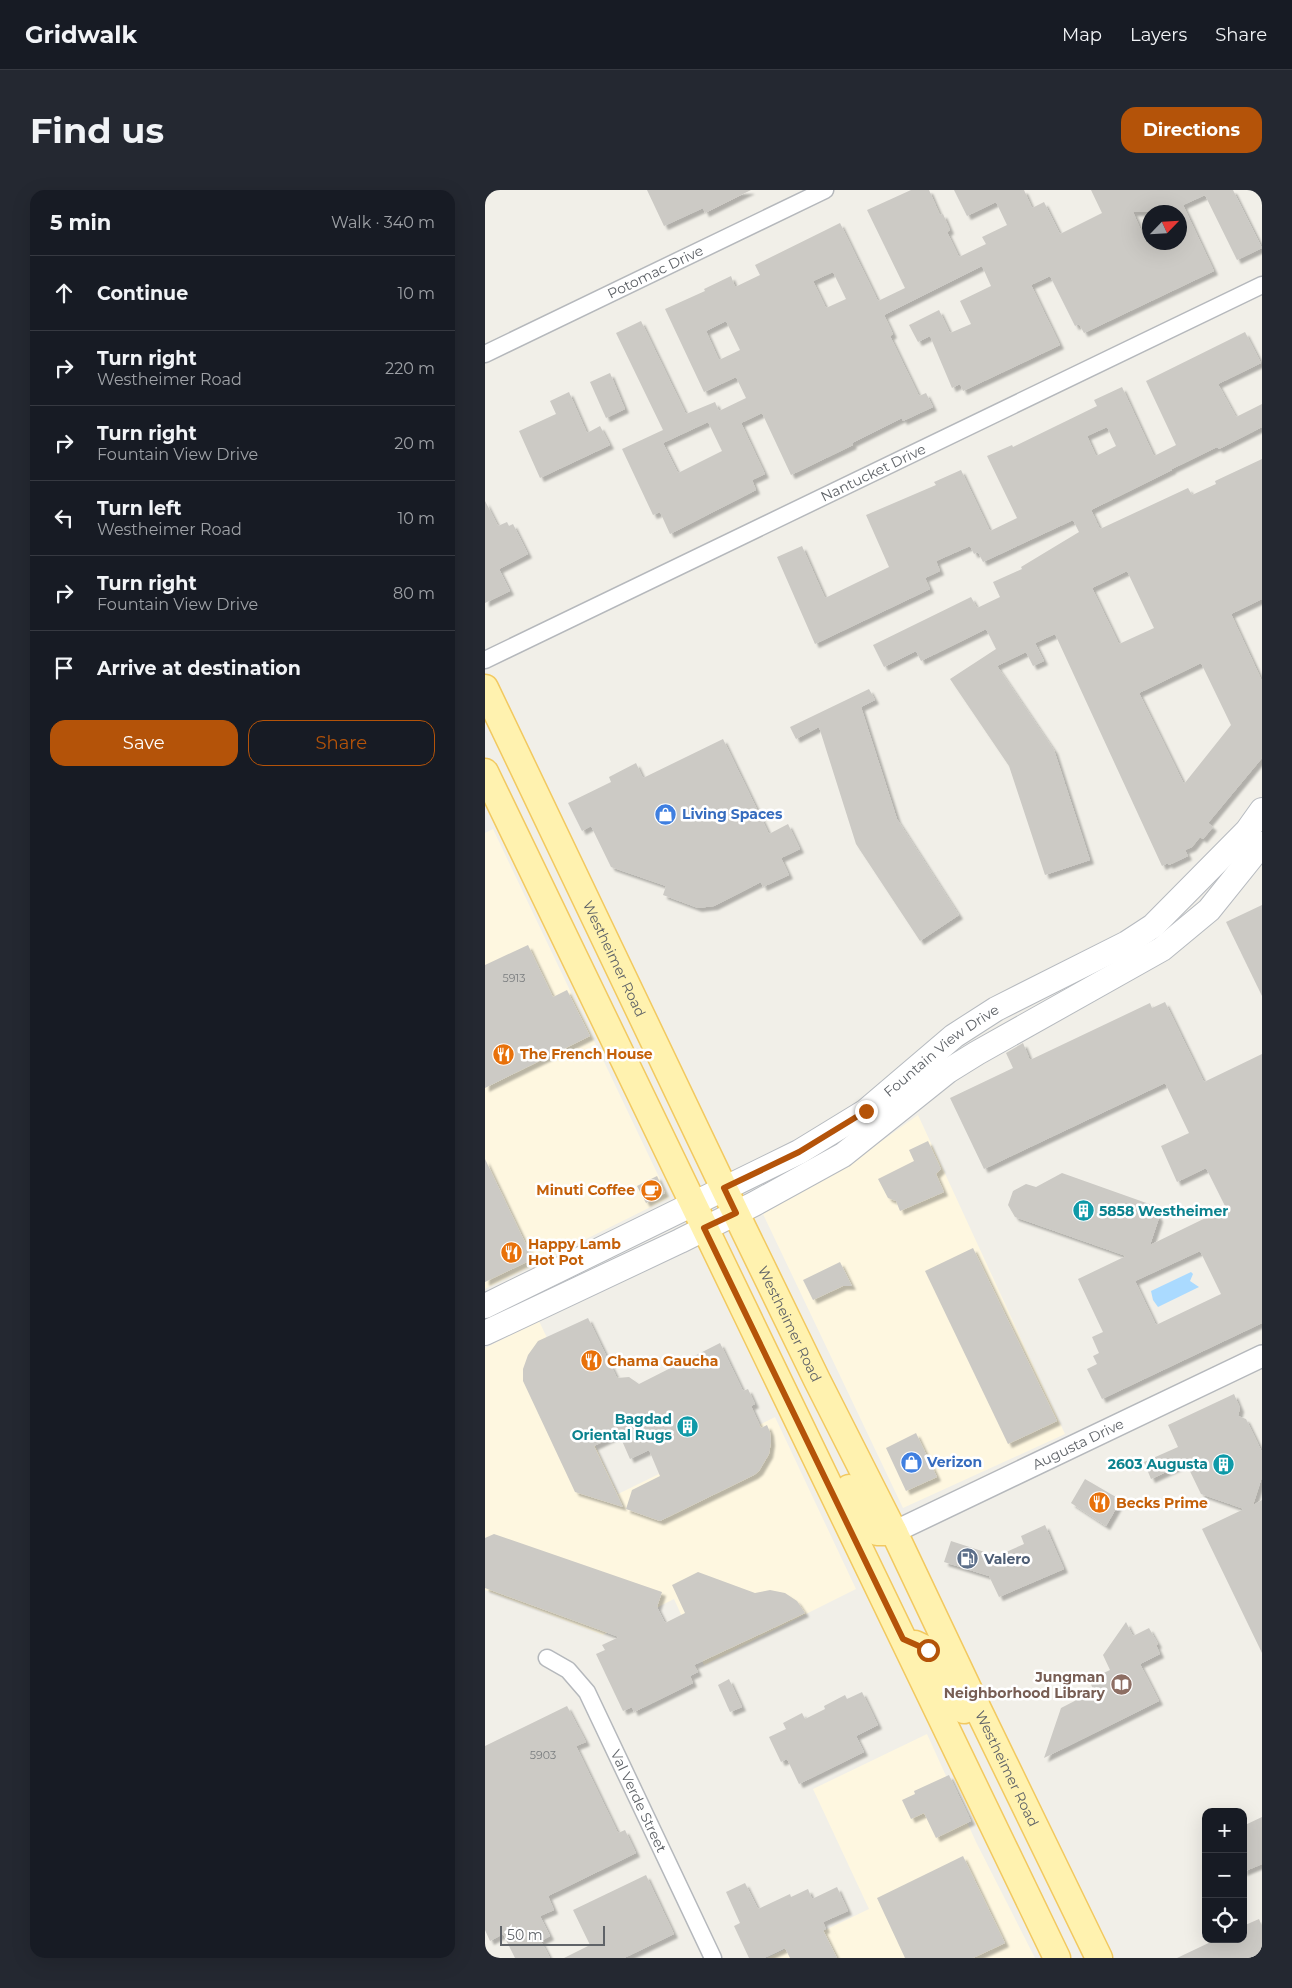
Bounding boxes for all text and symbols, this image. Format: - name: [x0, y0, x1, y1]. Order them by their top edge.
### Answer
- text: Gridwalk: [25, 20, 137, 49]
- text: Map: [1062, 24, 1102, 46]
- text: Layers: [1130, 24, 1187, 46]
- text: Share: [1215, 24, 1267, 46]
- button: Directions: [1121, 107, 1262, 153]
- text: Find us: [30, 109, 164, 152]
- north arrow: [1142, 205, 1187, 250]
- text: 5 min: [50, 210, 111, 235]
- text: Walk · 340 m: [331, 213, 435, 232]
- street label: Potomac Drive: [604, 241, 706, 303]
- icon: ahead: [50, 279, 78, 307]
- text: Continue: [97, 282, 188, 305]
- text: 10 m: [397, 284, 435, 303]
- text: Turn right: [97, 347, 197, 370]
- icon: right: [50, 354, 78, 382]
- text: 220 m: [385, 359, 435, 378]
- text: Westheimer Road: [97, 370, 242, 389]
- text: Turn right: [97, 422, 197, 445]
- icon: right: [50, 429, 78, 457]
- text: 20 m: [394, 434, 435, 453]
- street label: Nantucket Drive: [818, 440, 929, 506]
- text: Fountain View Drive: [97, 445, 258, 464]
- text: Turn left: [97, 497, 182, 520]
- icon: left: [50, 504, 78, 532]
- text: 10 m: [397, 509, 435, 528]
- text: Westheimer Road: [97, 520, 242, 539]
- text: Turn right: [97, 572, 197, 595]
- icon: right: [50, 579, 78, 607]
- text: 80 m: [393, 584, 435, 603]
- text: Fountain View Drive: [97, 595, 258, 614]
- icon: arrive: [50, 654, 78, 682]
- text: Arrive at destination: [97, 657, 301, 680]
- button: Save: [50, 720, 238, 766]
- button: Share: [248, 720, 435, 766]
- shop icon: Living Spaces: [654, 802, 678, 826]
- place label: Living Spaces: [682, 805, 783, 823]
- street label: Westheimer Road: [579, 898, 650, 1020]
- house number: 5913: [502, 971, 526, 985]
- street label: Fountain View Drive: [880, 1000, 1002, 1101]
- restaurant icon: The French House: [492, 1042, 516, 1066]
- place label: The French House: [520, 1045, 653, 1063]
- route end: [855, 1100, 878, 1123]
- cafe icon: Minuti Coffee: [639, 1178, 663, 1202]
- place label: Minuti Coffee: [536, 1181, 635, 1199]
- building icon: 5858 Westheimer: [1071, 1199, 1095, 1223]
- place label: 5858 Westheimer: [1099, 1202, 1228, 1220]
- place label: Happy Lamb Hot Pot: [528, 1235, 621, 1269]
- restaurant icon: Happy Lamb Hot Pot: [500, 1240, 524, 1264]
- street label: Westheimer Road: [754, 1263, 825, 1385]
- restaurant icon: Chama Gaucha: [579, 1349, 603, 1373]
- place label: Chama Gaucha: [607, 1352, 718, 1370]
- place label: Bagdad Oriental Rugs: [572, 1410, 673, 1444]
- street label: Augusta Drive: [1029, 1414, 1127, 1474]
- building icon: Bagdad Oriental Rugs: [676, 1415, 700, 1439]
- shop icon: Verizon: [899, 1450, 923, 1474]
- building icon: 2603 Augusta: [1212, 1452, 1236, 1476]
- place label: Verizon: [926, 1453, 982, 1471]
- place label: 2603 Augusta: [1108, 1455, 1208, 1473]
- restaurant icon: Becks Prime: [1088, 1491, 1112, 1515]
- place label: Becks Prime: [1116, 1494, 1208, 1512]
- fuel station icon: Valero: [956, 1547, 980, 1571]
- place label: Valero: [983, 1550, 1030, 1568]
- route start: [917, 1639, 940, 1662]
- place label: Jungman Neighborhood Library: [944, 1668, 1106, 1702]
- library icon: Jungman Neighborhood Library: [1109, 1673, 1133, 1697]
- street label: Westheimer Road: [971, 1708, 1043, 1829]
- street label: Val Verde Street: [607, 1747, 671, 1856]
- house number: 5903: [530, 1748, 556, 1762]
- map controls: [1202, 1808, 1247, 1943]
- button: +: [1202, 1808, 1247, 1853]
- button: −: [1202, 1853, 1247, 1898]
- button: locate: [1202, 1898, 1247, 1943]
- scale bar: [500, 1923, 605, 1946]
- text: 50 m: [507, 1926, 543, 1944]

